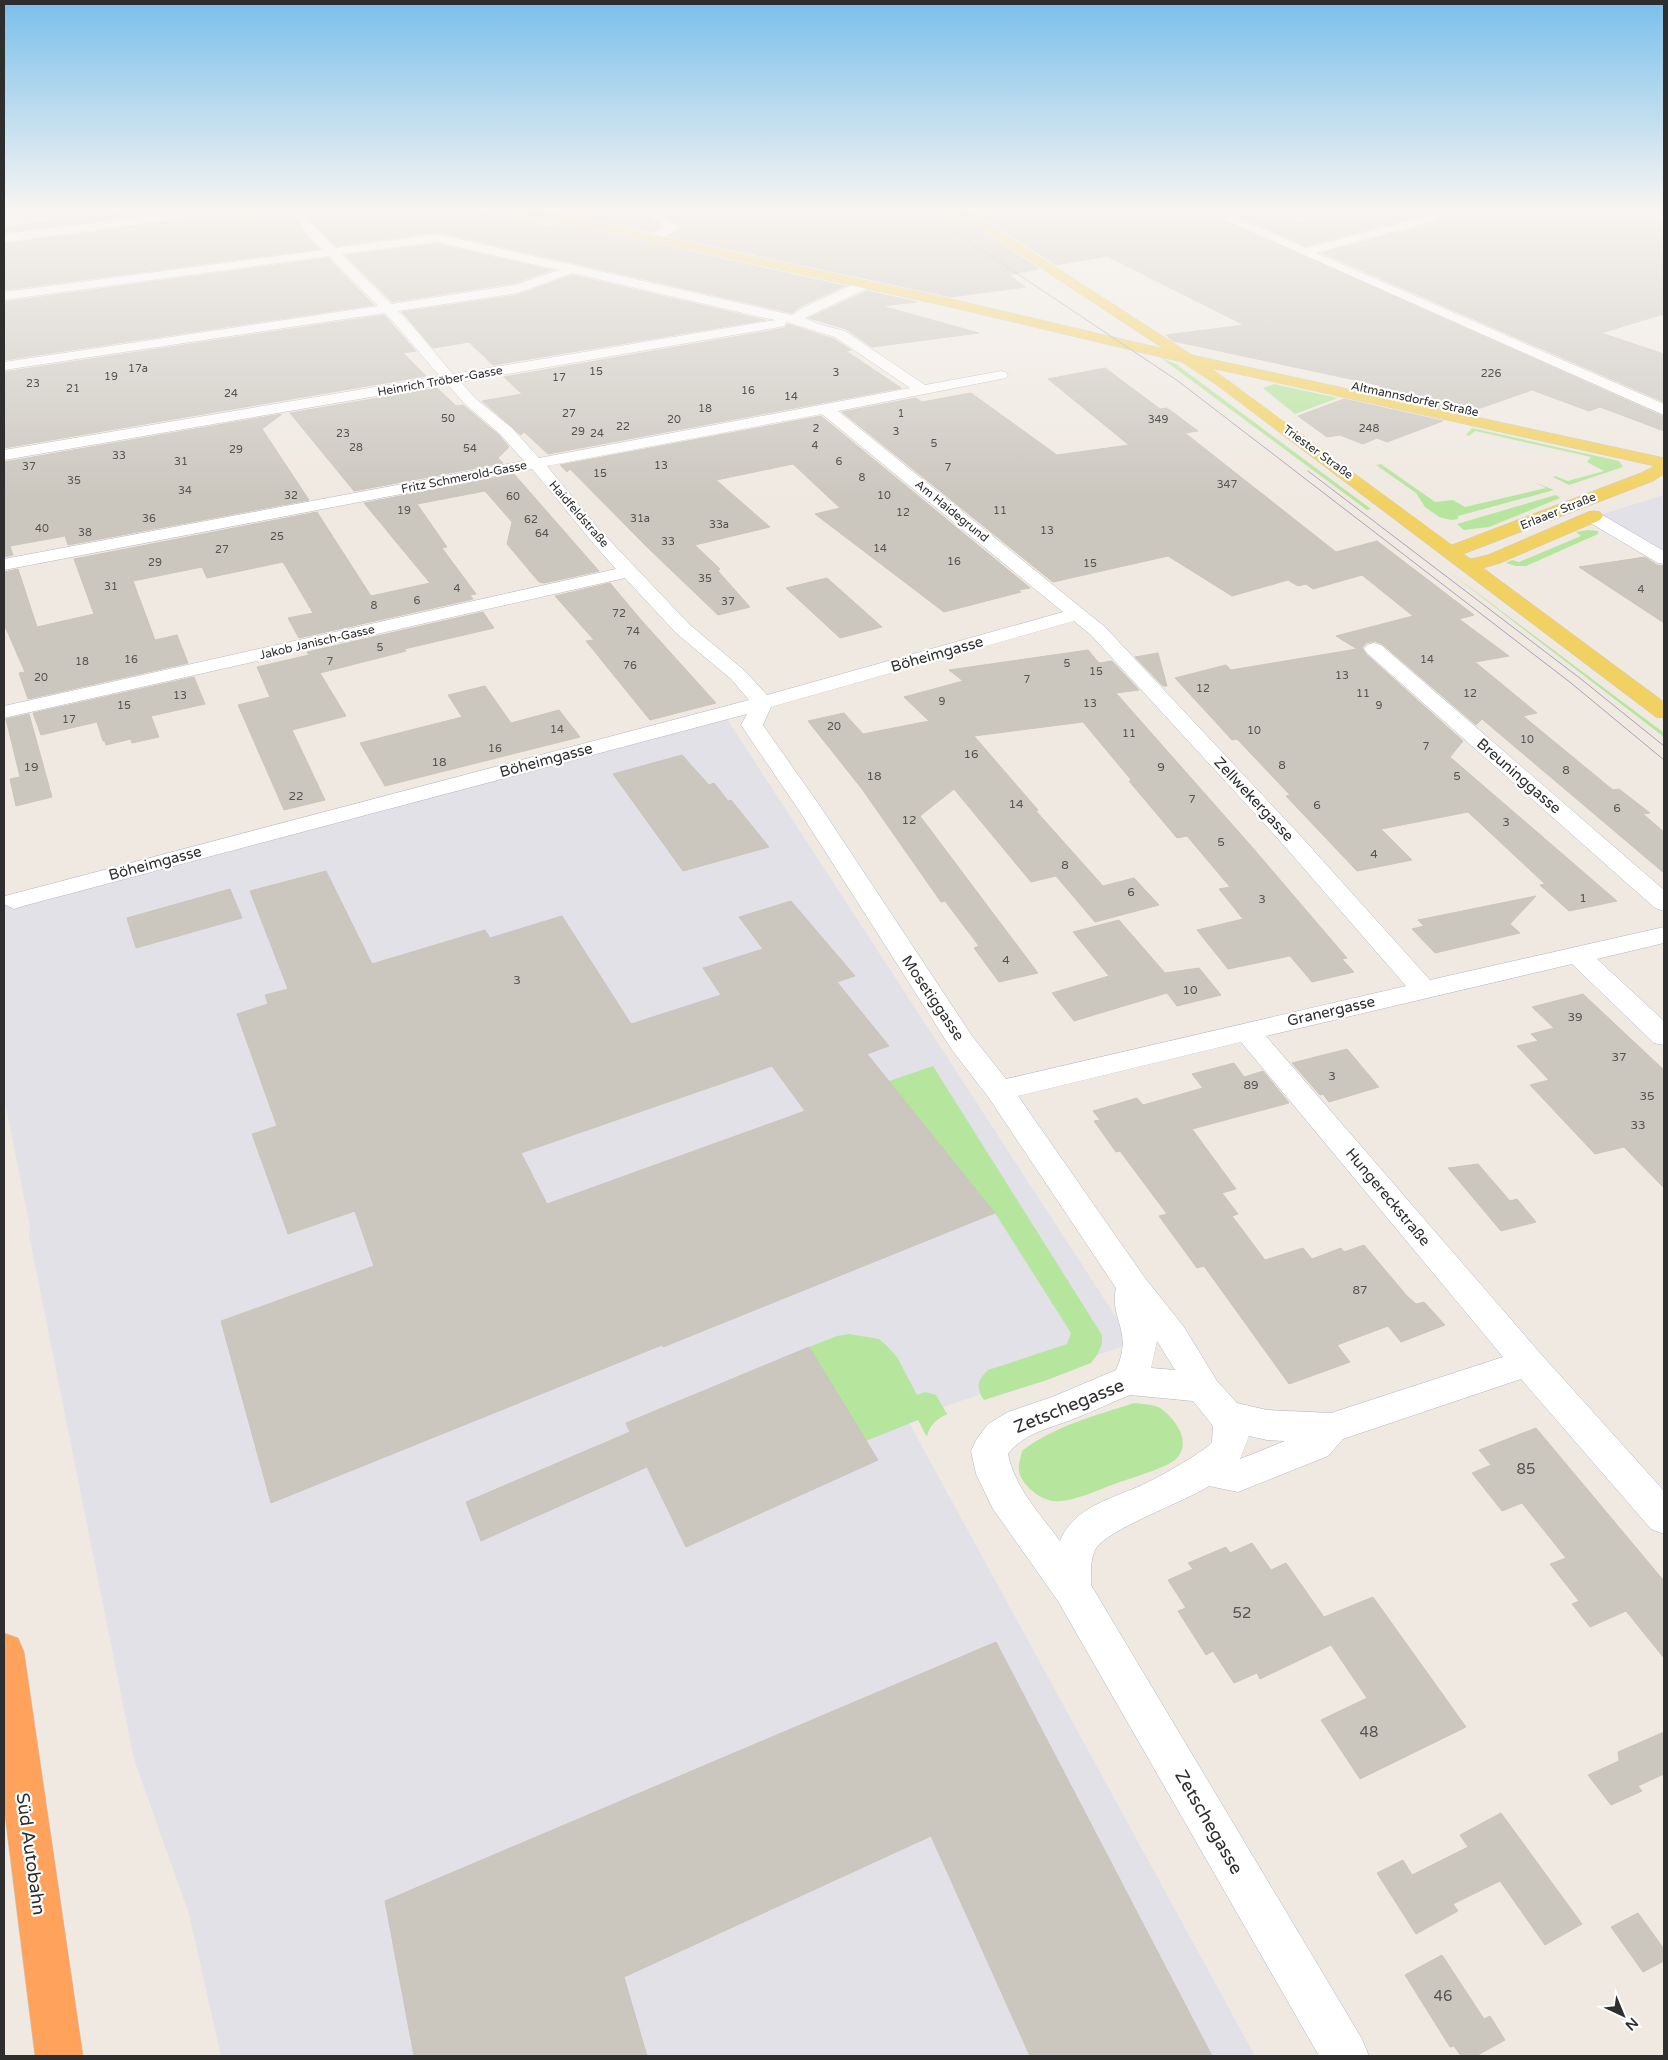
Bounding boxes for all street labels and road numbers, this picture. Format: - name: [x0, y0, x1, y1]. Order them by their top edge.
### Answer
- street label: Heinrich Tröber-Gasse: [376, 363, 504, 399]
- street label: Altmannsdorfer Straße: [1350, 379, 1480, 419]
- street label: Triester Straße: [1280, 422, 1356, 482]
- street label: Fritz Schmerold-Gasse: [400, 458, 528, 496]
- street label: Am Haidegrund: [912, 477, 992, 545]
- street label: Haidfeldstraße: [546, 478, 612, 550]
- street label: Erlaaer Straße: [1518, 489, 1598, 533]
- street label: Jakob Janisch-Gasse: [258, 622, 376, 662]
- street label: Böheimgasse: [889, 632, 985, 676]
- street label: Breuninggasse: [1473, 735, 1565, 817]
- street label: Böheimgasse: [498, 739, 594, 781]
- street label: Zellwekergasse: [1210, 753, 1298, 845]
- street label: Böheimgasse: [107, 842, 203, 884]
- street label: Mosetiggasse: [898, 952, 968, 1044]
- street label: Granergasse: [1285, 992, 1377, 1030]
- street label: Hungereckstraße: [1342, 1144, 1434, 1250]
- street label: Zetschegasse: [1011, 1374, 1127, 1438]
- street label: Zetschegasse: [1170, 1766, 1248, 1878]
- street label: Süd Autobahn: [12, 1791, 50, 1917]

